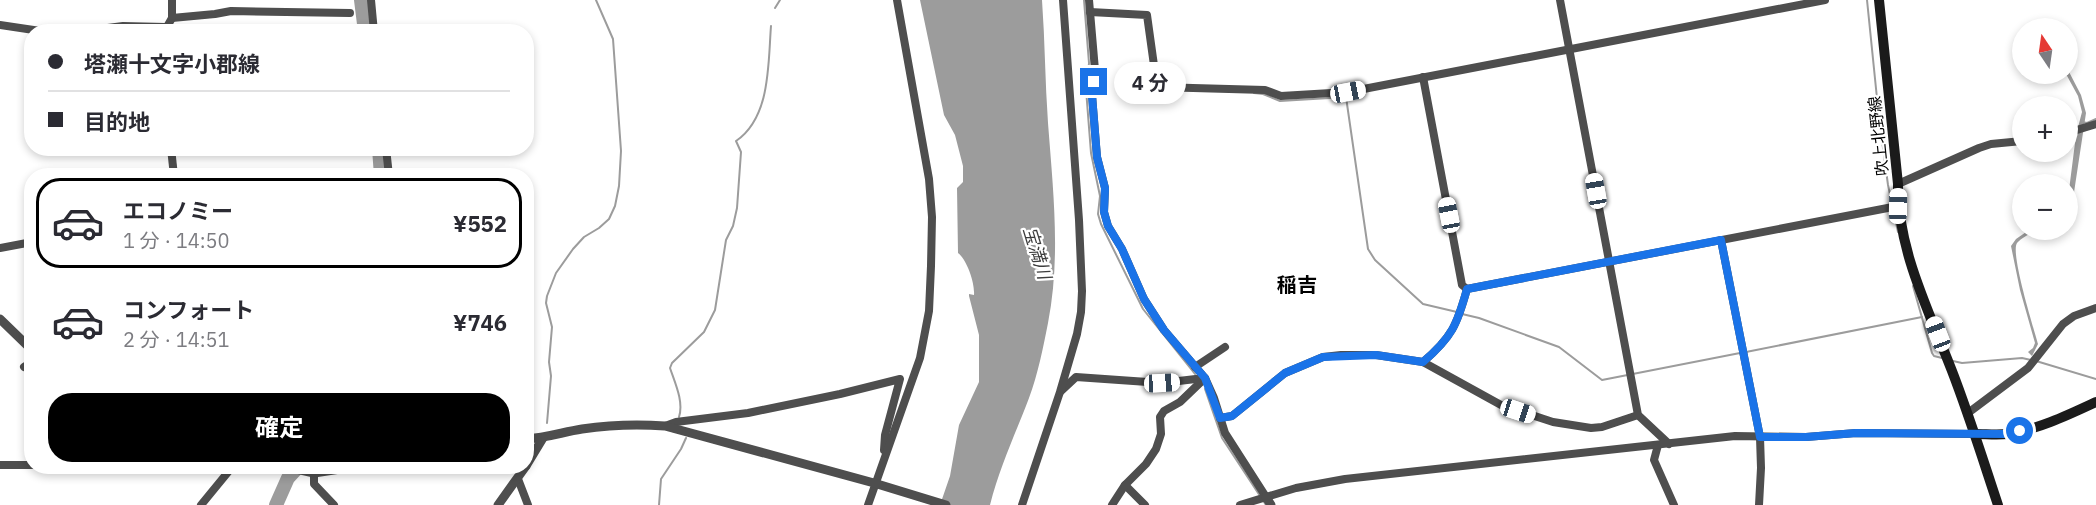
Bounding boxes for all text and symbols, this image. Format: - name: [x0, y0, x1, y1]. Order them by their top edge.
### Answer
- north arrow: [2012, 18, 2078, 84]
- map controls: [2012, 18, 2078, 240]
- text: 塔瀬十文字小郡線: [84, 49, 260, 78]
- callout: 4 分: [1115, 61, 1187, 103]
- route end: [1080, 68, 1107, 95]
- text: 4 分: [1132, 69, 1168, 96]
- car: [1329, 80, 1367, 104]
- street label: 吹上北野線: [1864, 95, 1892, 177]
- button: +: [2012, 96, 2078, 162]
- text: 目的地: [84, 107, 150, 136]
- car: [1584, 172, 1608, 210]
- button: −: [2012, 174, 2078, 240]
- car: [1889, 188, 1907, 224]
- icon: car: [51, 196, 105, 250]
- text: エコノミー: [123, 196, 233, 225]
- car: [1437, 196, 1461, 234]
- text: ¥552: [453, 209, 507, 238]
- water label: 宝満川: [1019, 224, 1057, 284]
- text: 1 分 · 14:50: [123, 227, 230, 254]
- district label: 稲吉: [1277, 271, 1317, 298]
- icon: car: [51, 295, 105, 349]
- text: コンフォート: [123, 295, 254, 324]
- text: ¥746: [453, 308, 507, 337]
- car: [1923, 314, 1953, 354]
- text: 2 分 · 14:51: [123, 326, 230, 353]
- car: [1144, 373, 1180, 393]
- button: 確定: [48, 393, 510, 462]
- car: [1498, 397, 1538, 425]
- route start: [2006, 417, 2033, 444]

